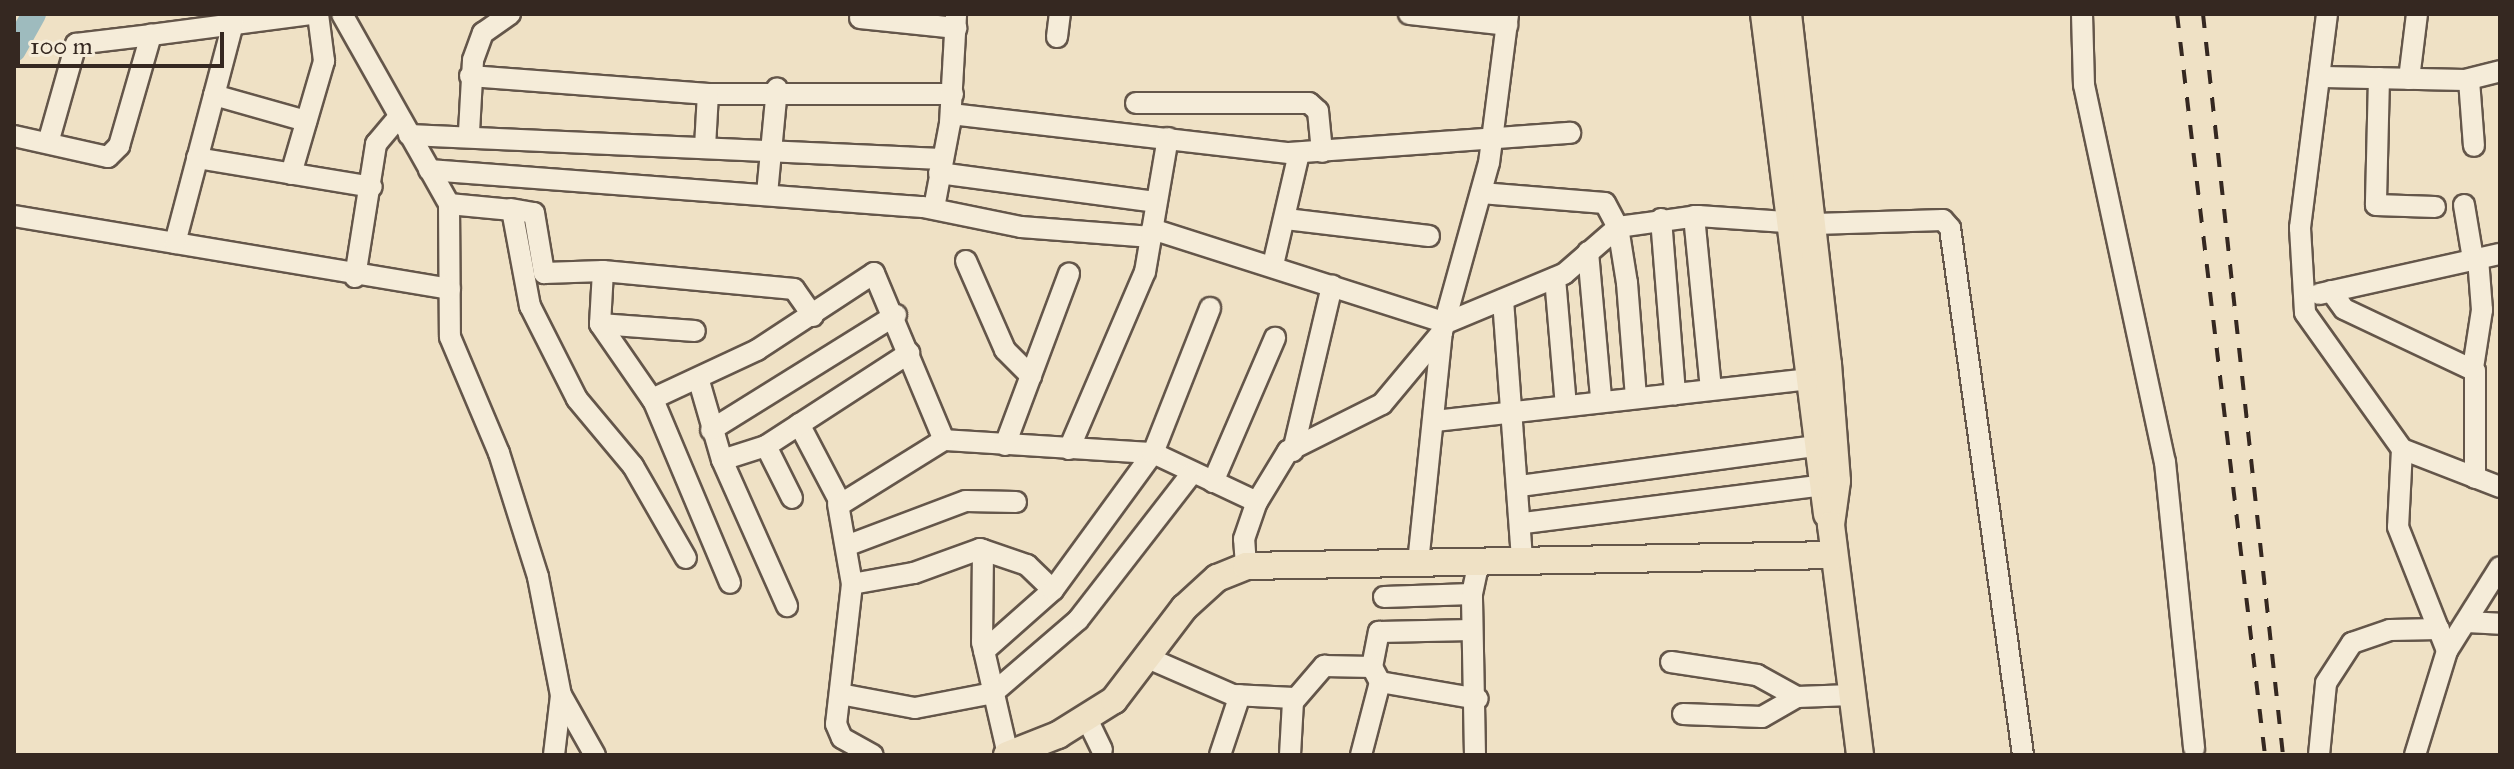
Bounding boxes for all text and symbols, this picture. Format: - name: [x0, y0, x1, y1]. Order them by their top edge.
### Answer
- scale bar: [20, 16, 228, 66]
- text: 100 m: [30, 31, 93, 61]

